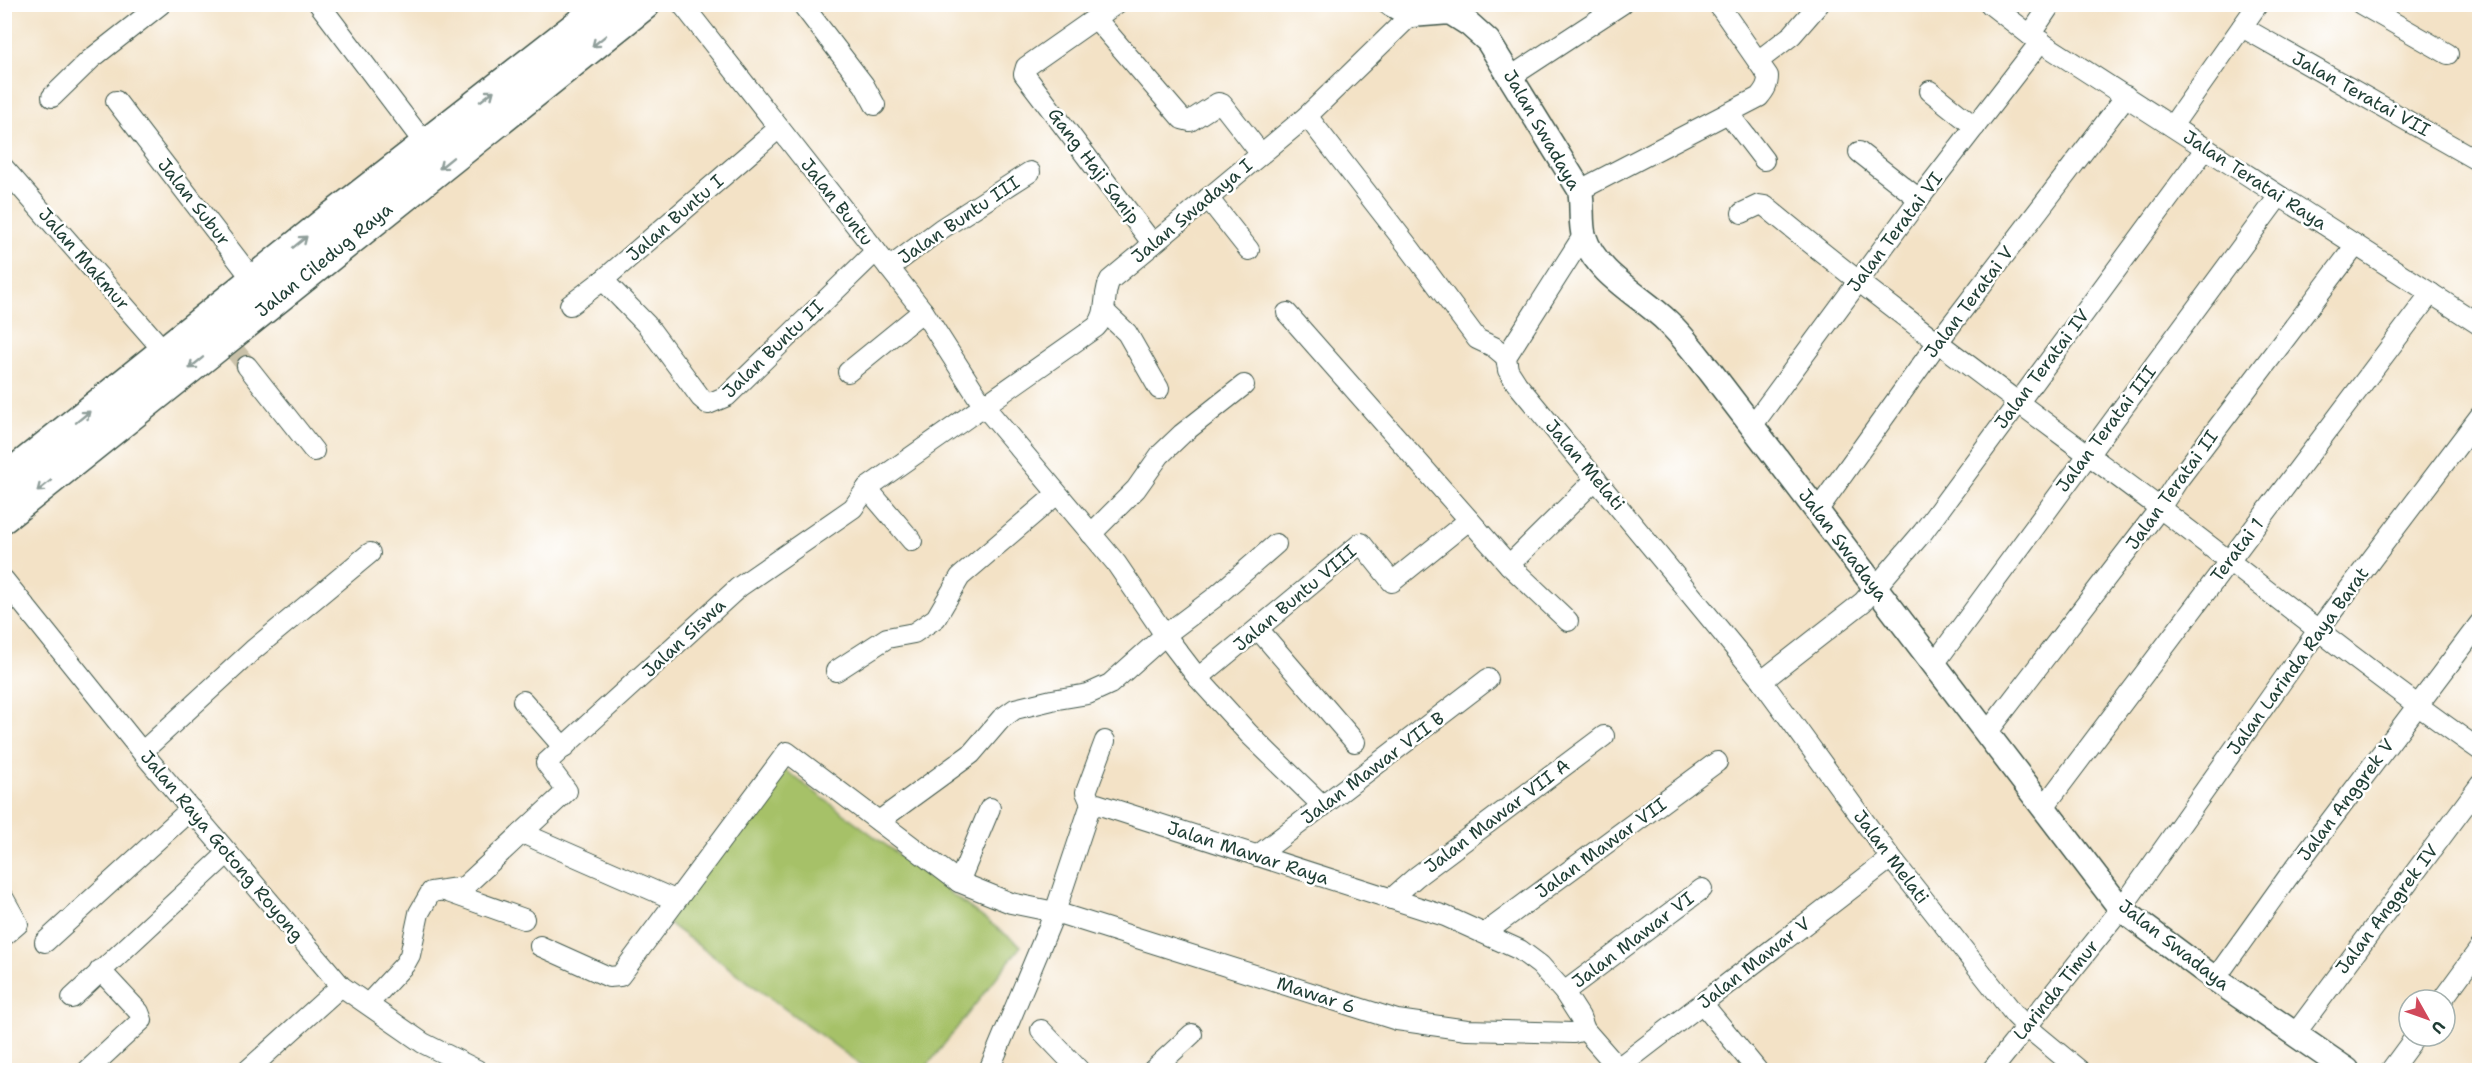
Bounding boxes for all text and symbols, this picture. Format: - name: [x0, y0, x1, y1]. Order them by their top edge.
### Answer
- one-way arrow: [592, 34, 607, 48]
- street label: Jalan Teratai VII: [2288, 46, 2434, 142]
- street label: Jalan Swadaya: [1498, 66, 1586, 194]
- one-way arrow: [478, 89, 494, 102]
- street label: Gang Haji Sanip: [1042, 103, 1146, 229]
- street label: Jalan Teratai Raya: [2179, 125, 2331, 235]
- street label: Jalan Subur: [152, 153, 236, 251]
- street label: Jalan Buntu: [795, 153, 879, 251]
- street label: Jalan Swadaya I: [1126, 153, 1258, 269]
- one-way arrow: [439, 156, 455, 169]
- street label: Jalan Teratai VI: [1842, 167, 1948, 297]
- street label: Jalan Buntu I: [621, 169, 729, 267]
- street label: Jalan Buntu III: [894, 170, 1024, 269]
- street label: Jalan Ciledug Raya: [251, 197, 397, 323]
- street label: Jalan Makmur: [33, 203, 135, 315]
- one-way arrow: [292, 235, 308, 248]
- street label: Jalan Teratai V: [1919, 241, 2019, 363]
- street label: Jalan Buntu II: [717, 295, 829, 403]
- street label: Jalan Teratai IV: [1989, 304, 2095, 434]
- one-way arrow: [188, 357, 204, 370]
- street label: Jalan Teratai III: [2051, 361, 2162, 497]
- one-way arrow: [74, 410, 90, 423]
- street label: Jalan Melati: [1540, 415, 1630, 515]
- street label: Jalan Teratai II: [2120, 425, 2224, 555]
- one-way arrow: [36, 479, 52, 492]
- street label: Jalan Swadaya: [1793, 484, 1893, 606]
- street label: Teratai 1: [2205, 513, 2269, 587]
- street label: Jalan Buntu VIII: [1228, 539, 1362, 657]
- street label: Jalan Larinda Raya Barat: [2222, 562, 2374, 760]
- street label: Jalan Siswa: [637, 593, 731, 683]
- street label: Jalan Mawar VII B: [1297, 706, 1449, 830]
- street label: Jalan Anggrek V: [2292, 734, 2400, 866]
- street label: Jalan Raya Gotong Royong: [135, 746, 309, 946]
- street label: Jalan Mawar VII A: [1420, 753, 1574, 879]
- street label: Jalan Mawar VII: [1531, 792, 1671, 904]
- street label: Jalan Melati: [1848, 805, 1934, 909]
- street label: Jalan Mawar Raya: [1164, 816, 1332, 890]
- street label: Jalan Anggrek IV: [2330, 839, 2444, 979]
- street label: Jalan Mawar VI: [1567, 886, 1699, 994]
- street label: Jalan Swadaya: [2113, 894, 2235, 996]
- street label: Jalan Mawar V: [1693, 912, 1815, 1014]
- street label: Larinda Timur: [2008, 935, 2104, 1045]
- street label: Mawar 6: [1274, 971, 1358, 1019]
- north arrow: [2397, 988, 2457, 1048]
- text: U: [2427, 1016, 2450, 1038]

